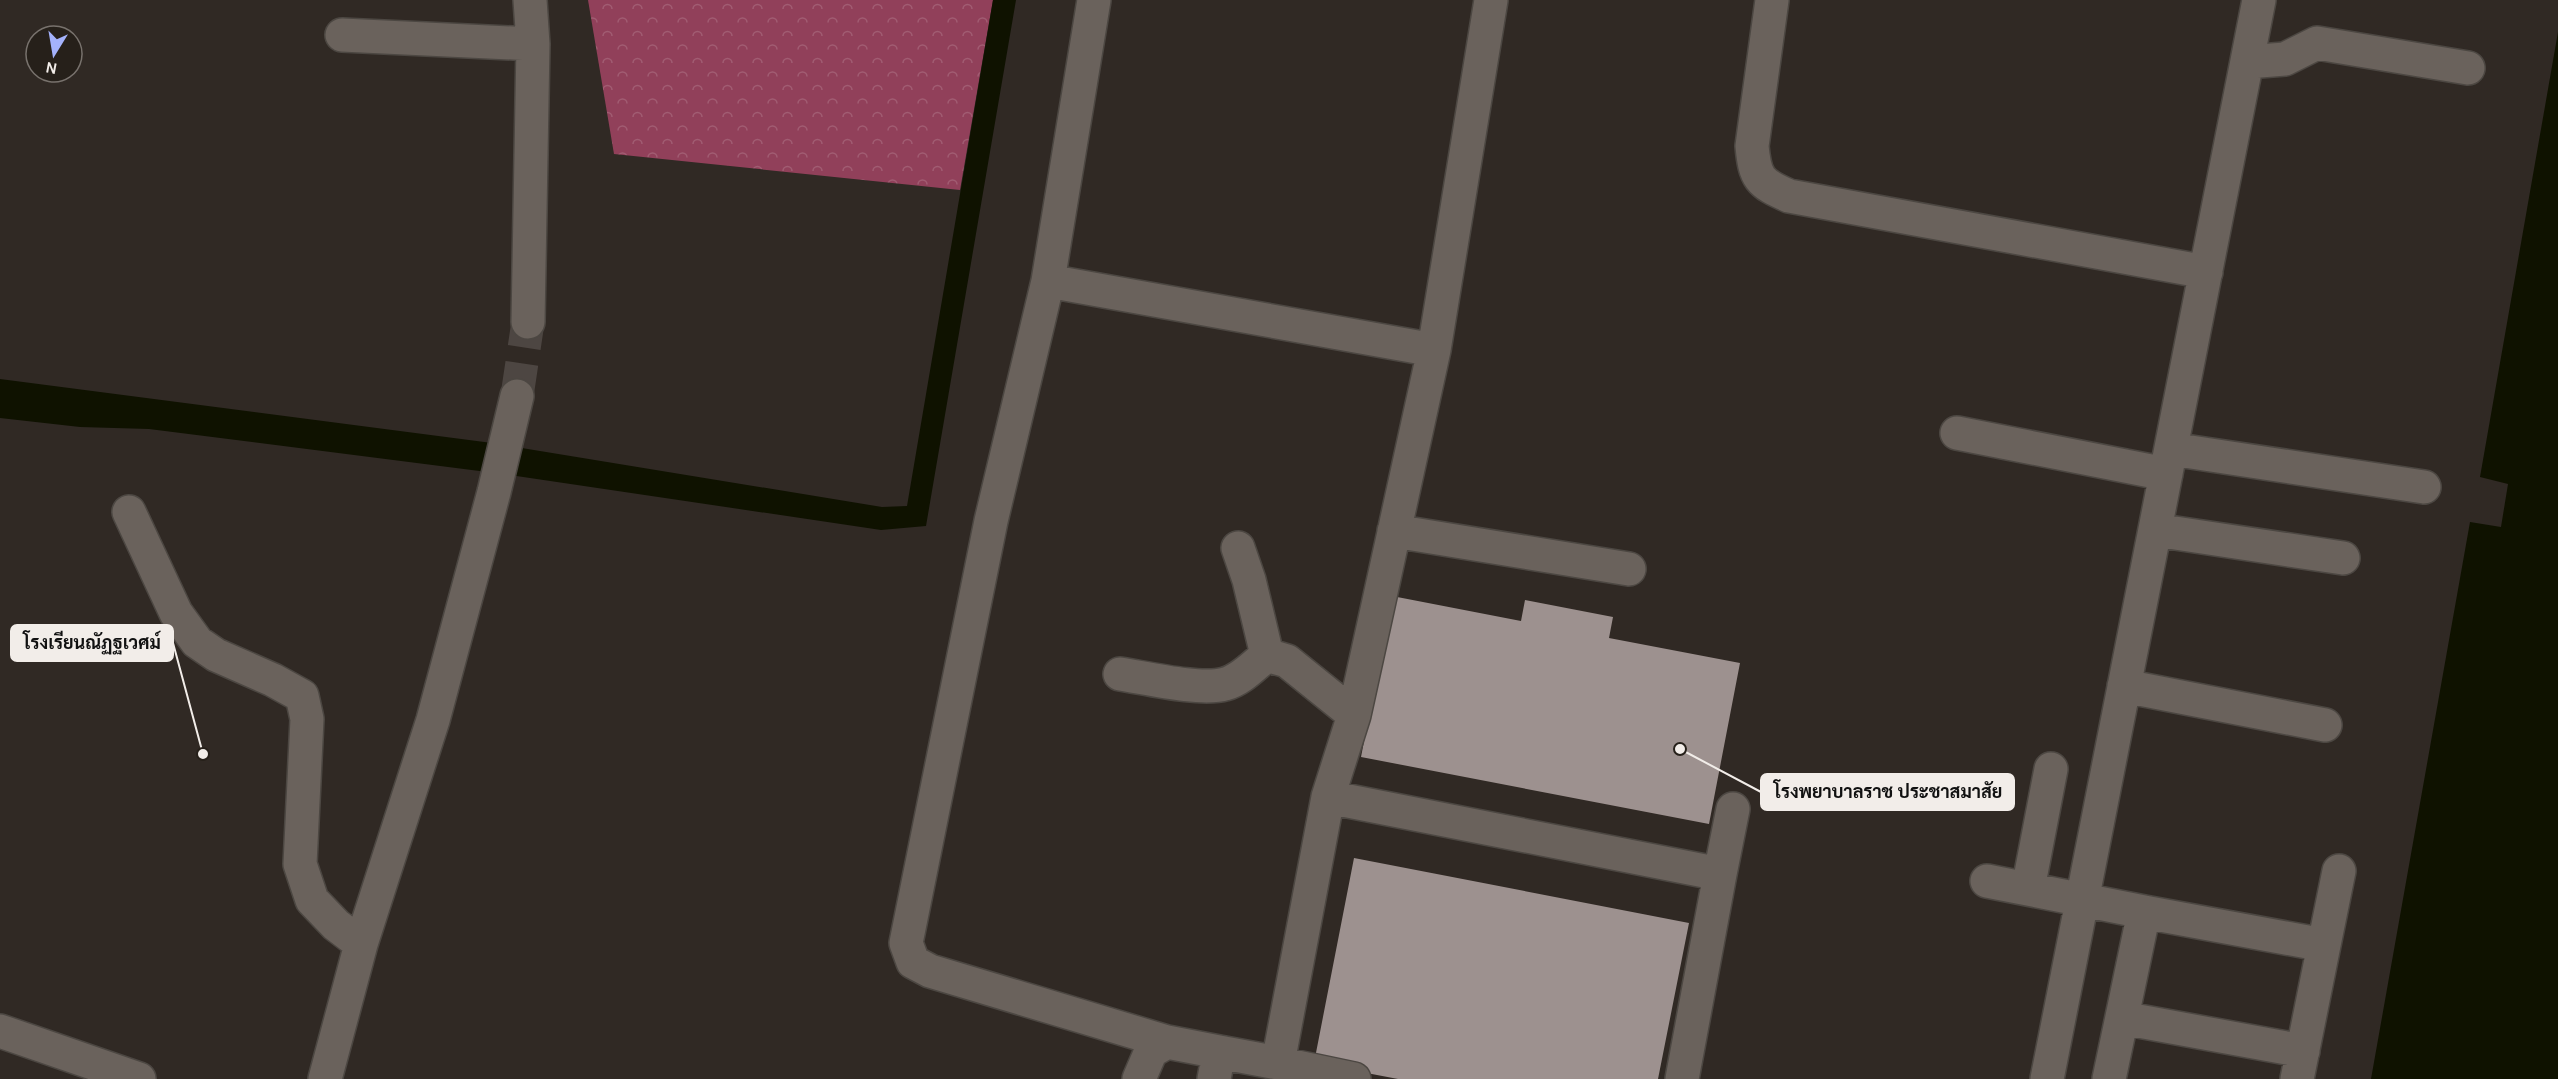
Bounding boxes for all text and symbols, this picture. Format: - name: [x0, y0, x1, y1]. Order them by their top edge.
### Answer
- north arrow: [24, 24, 84, 84]
- text: N: [44, 58, 59, 79]
- callout: โรงเรียนณัฏฐเวศม์: [11, 625, 173, 661]
- text: โรงเรียนณัฏฐเวศม์: [22, 630, 162, 655]
- callout: โรงพยาบาลราช ประชาสมาสัย: [1761, 774, 2014, 810]
- text: โรงพยาบาลราช ประชาสมาสัย: [1773, 779, 2002, 803]

